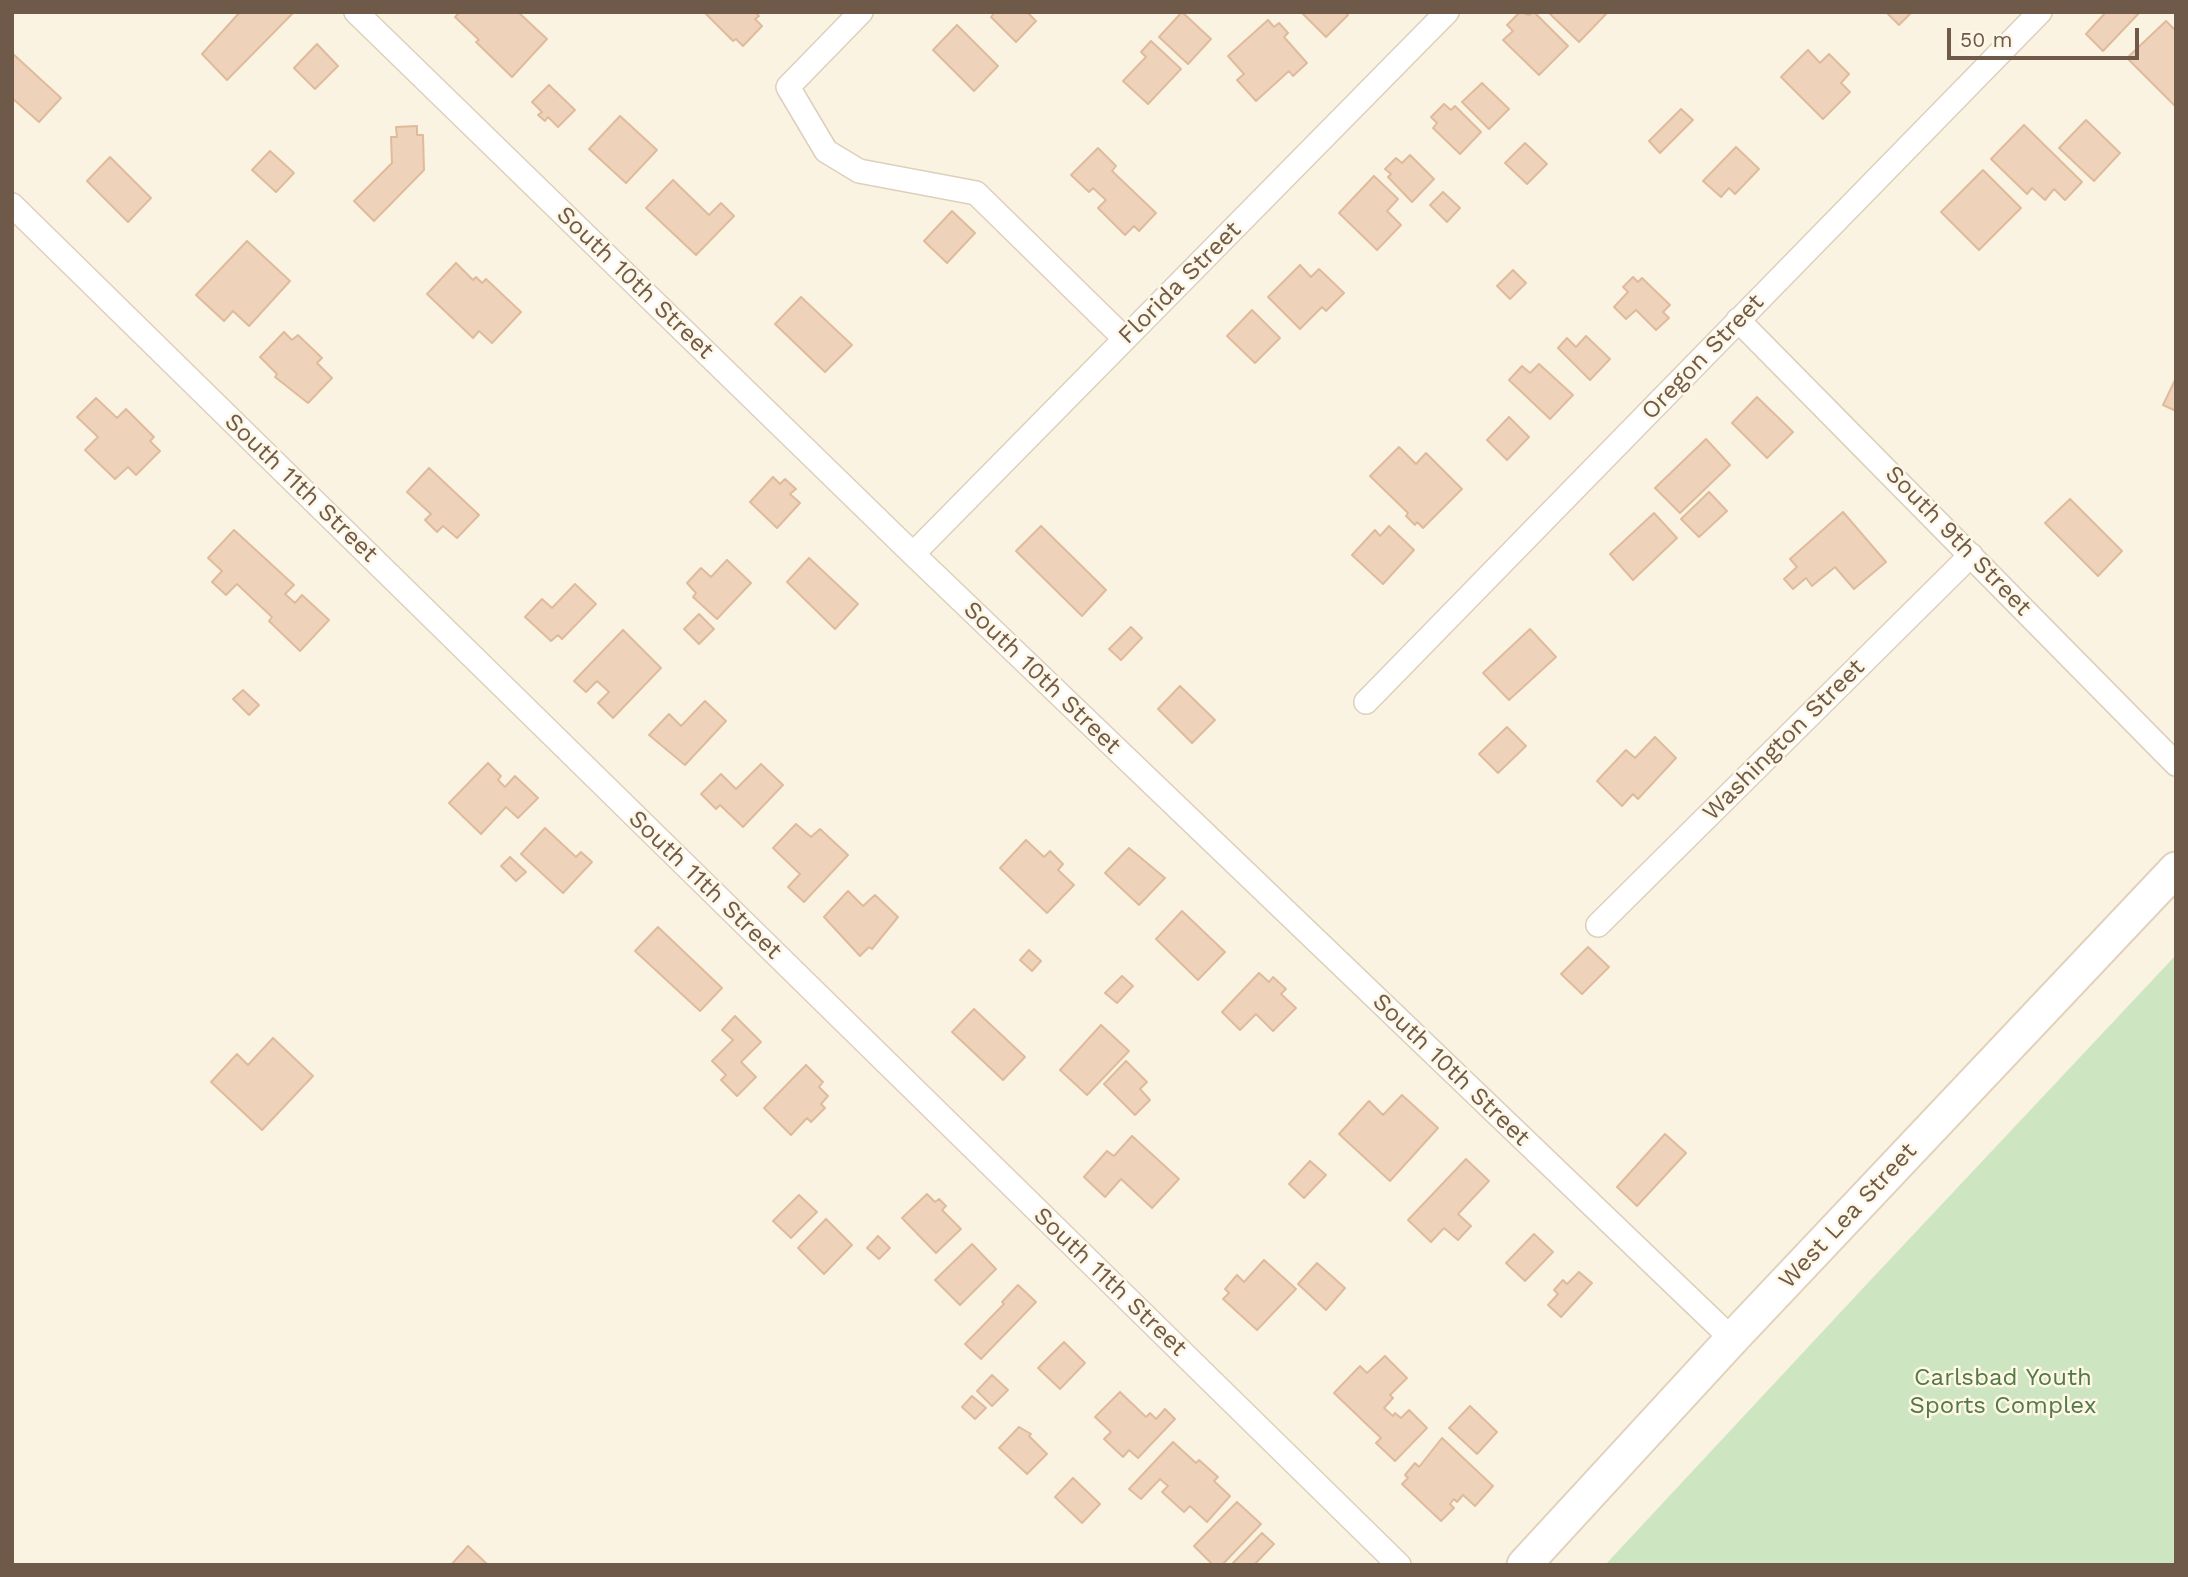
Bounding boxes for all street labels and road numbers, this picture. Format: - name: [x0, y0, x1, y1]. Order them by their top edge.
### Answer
- street label: South 10th Street: [550, 201, 720, 365]
- street label: Florida Street: [1113, 216, 1247, 350]
- street label: Oregon Street: [1636, 288, 1770, 426]
- street label: South 11th Street: [218, 408, 384, 568]
- street label: South 9th Street: [1879, 460, 2037, 622]
- street label: South 10th Street: [957, 596, 1127, 760]
- street label: Washington Street: [1697, 653, 1871, 827]
- street label: South 11th Street: [622, 805, 788, 965]
- street label: South 10th Street: [1366, 988, 1536, 1152]
- street label: West Lea Street: [1773, 1137, 1923, 1295]
- street label: South 11th Street: [1027, 1202, 1193, 1362]

